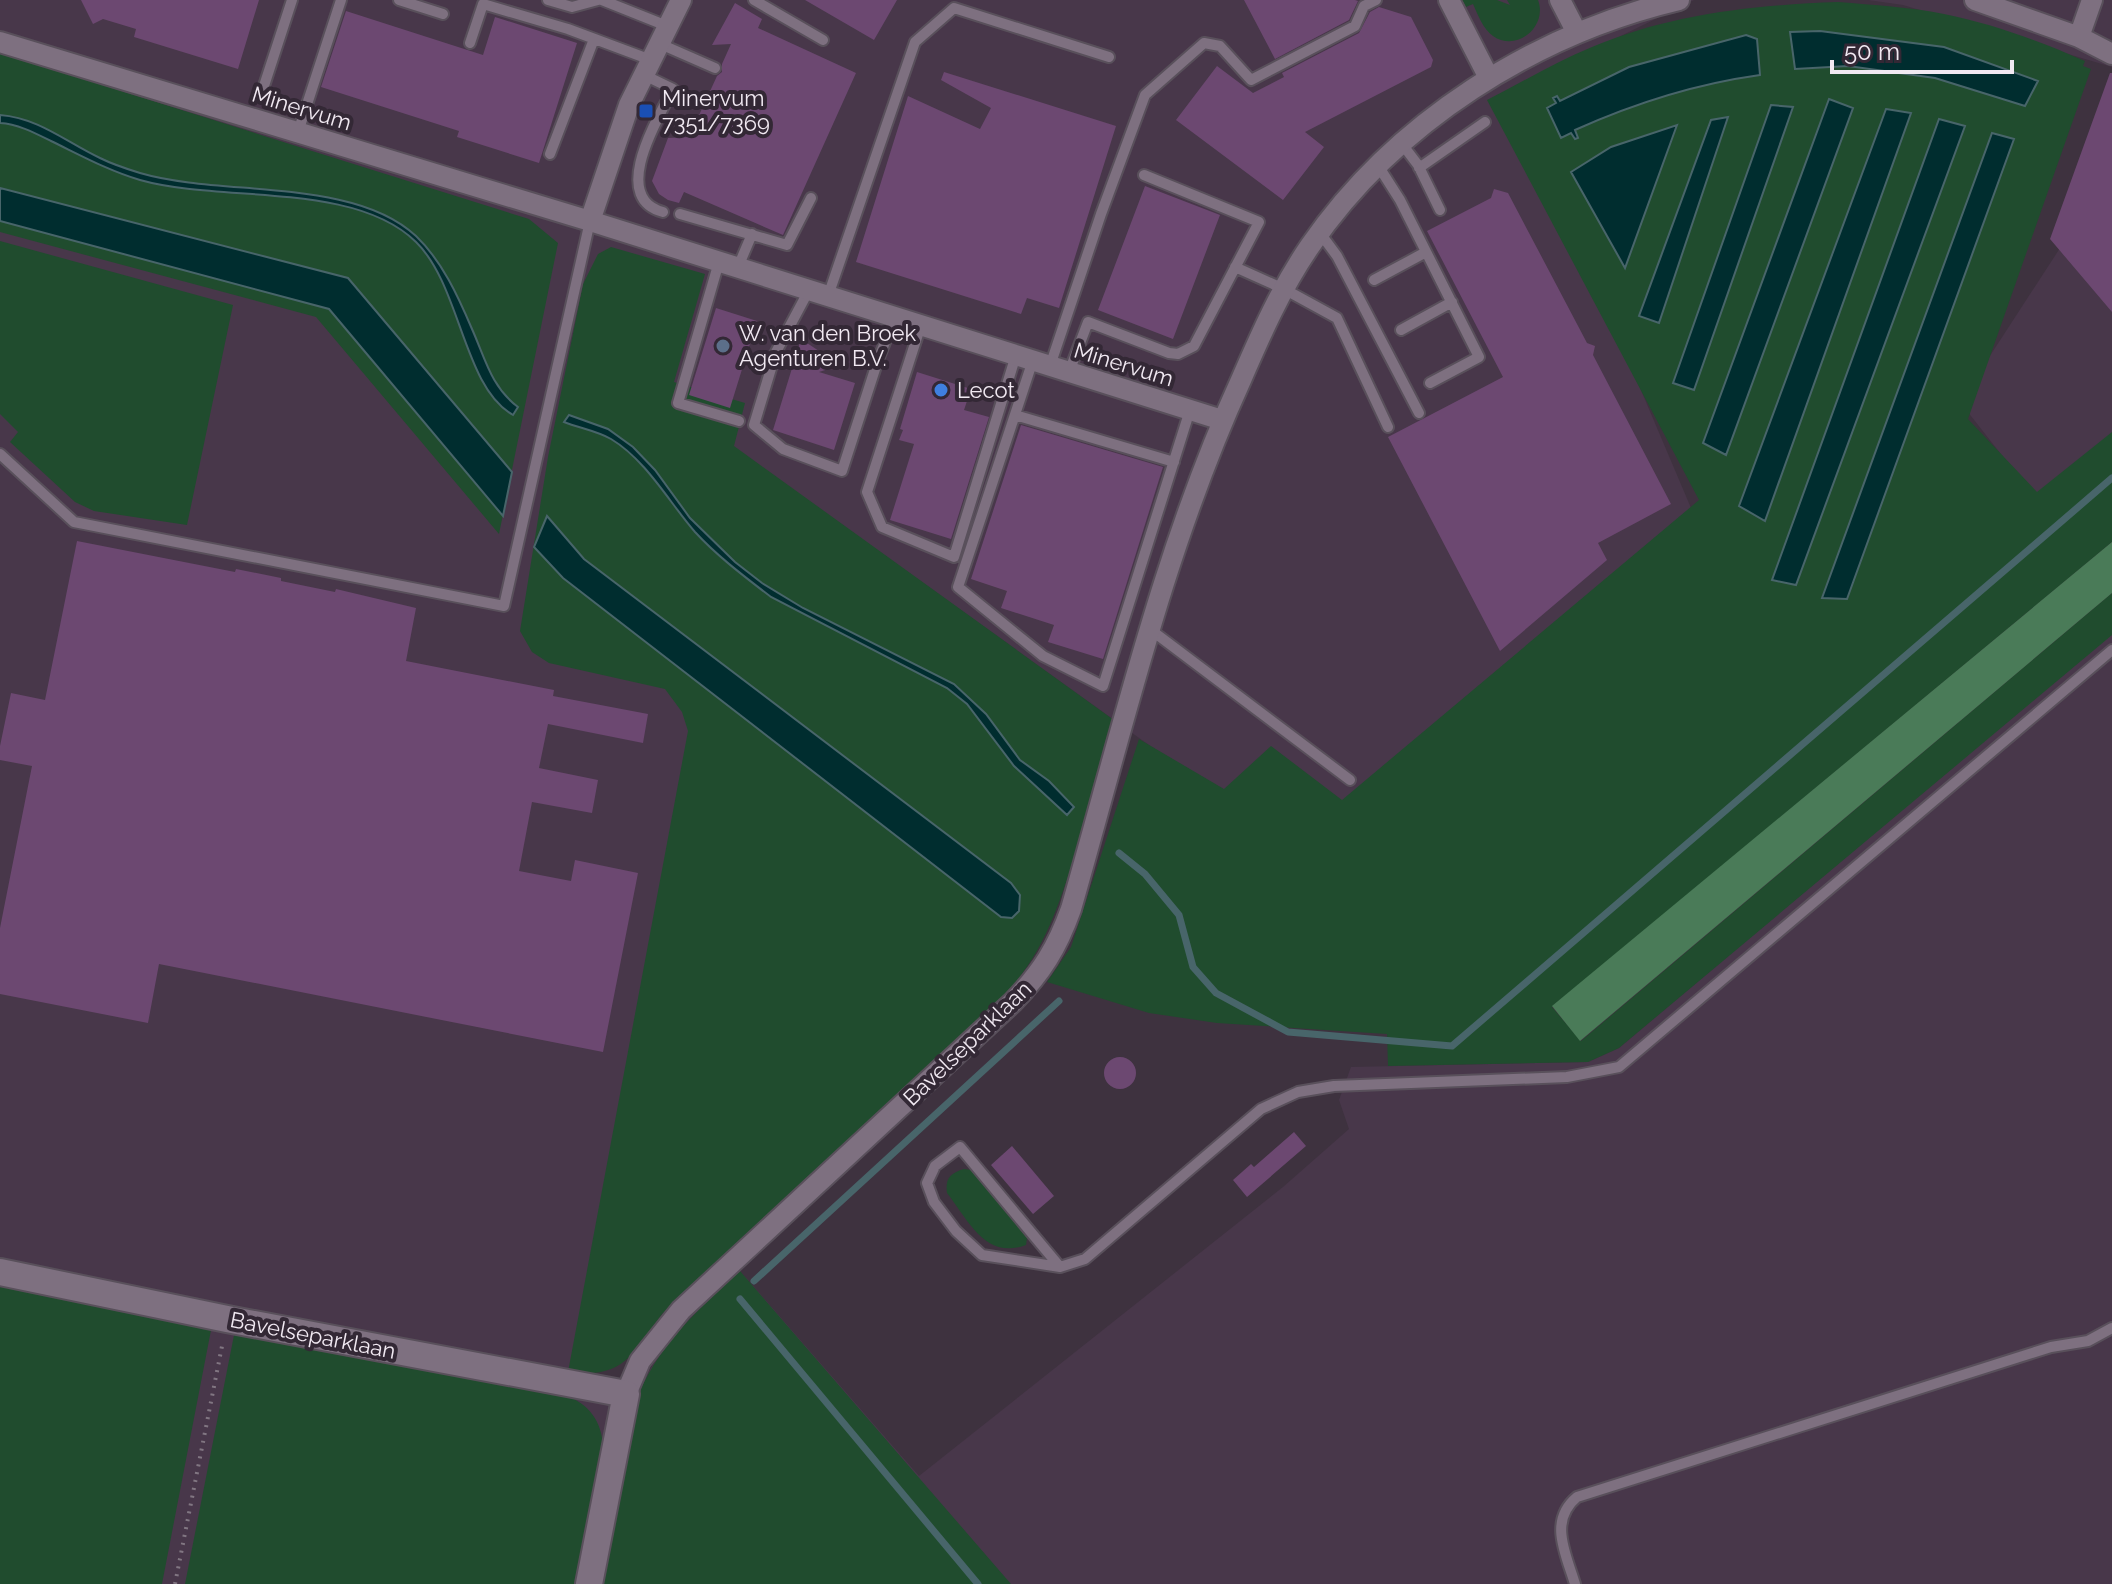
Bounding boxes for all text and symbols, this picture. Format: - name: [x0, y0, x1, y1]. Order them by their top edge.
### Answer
- scale bar: [1832, 24, 2012, 74]
- text: 50 m: [1844, 37, 1900, 66]
- street label: Minervum: [249, 81, 355, 135]
- place label: Minervum 7351/7369: [662, 85, 770, 136]
- marker: Minervum 7351/7369: [637, 102, 655, 120]
- place label: W. van den Broek Agenturen B.V.: [739, 320, 917, 371]
- marker: W. van den Broek Agenturen B.V.: [714, 337, 732, 355]
- street label: Minervum: [1071, 337, 1177, 391]
- place label: Lecot: [957, 377, 1015, 403]
- marker: Lecot: [932, 381, 950, 399]
- street label: Bavelseparklaan: [898, 975, 1036, 1111]
- street label: Bavelseparklaan: [228, 1306, 398, 1364]

